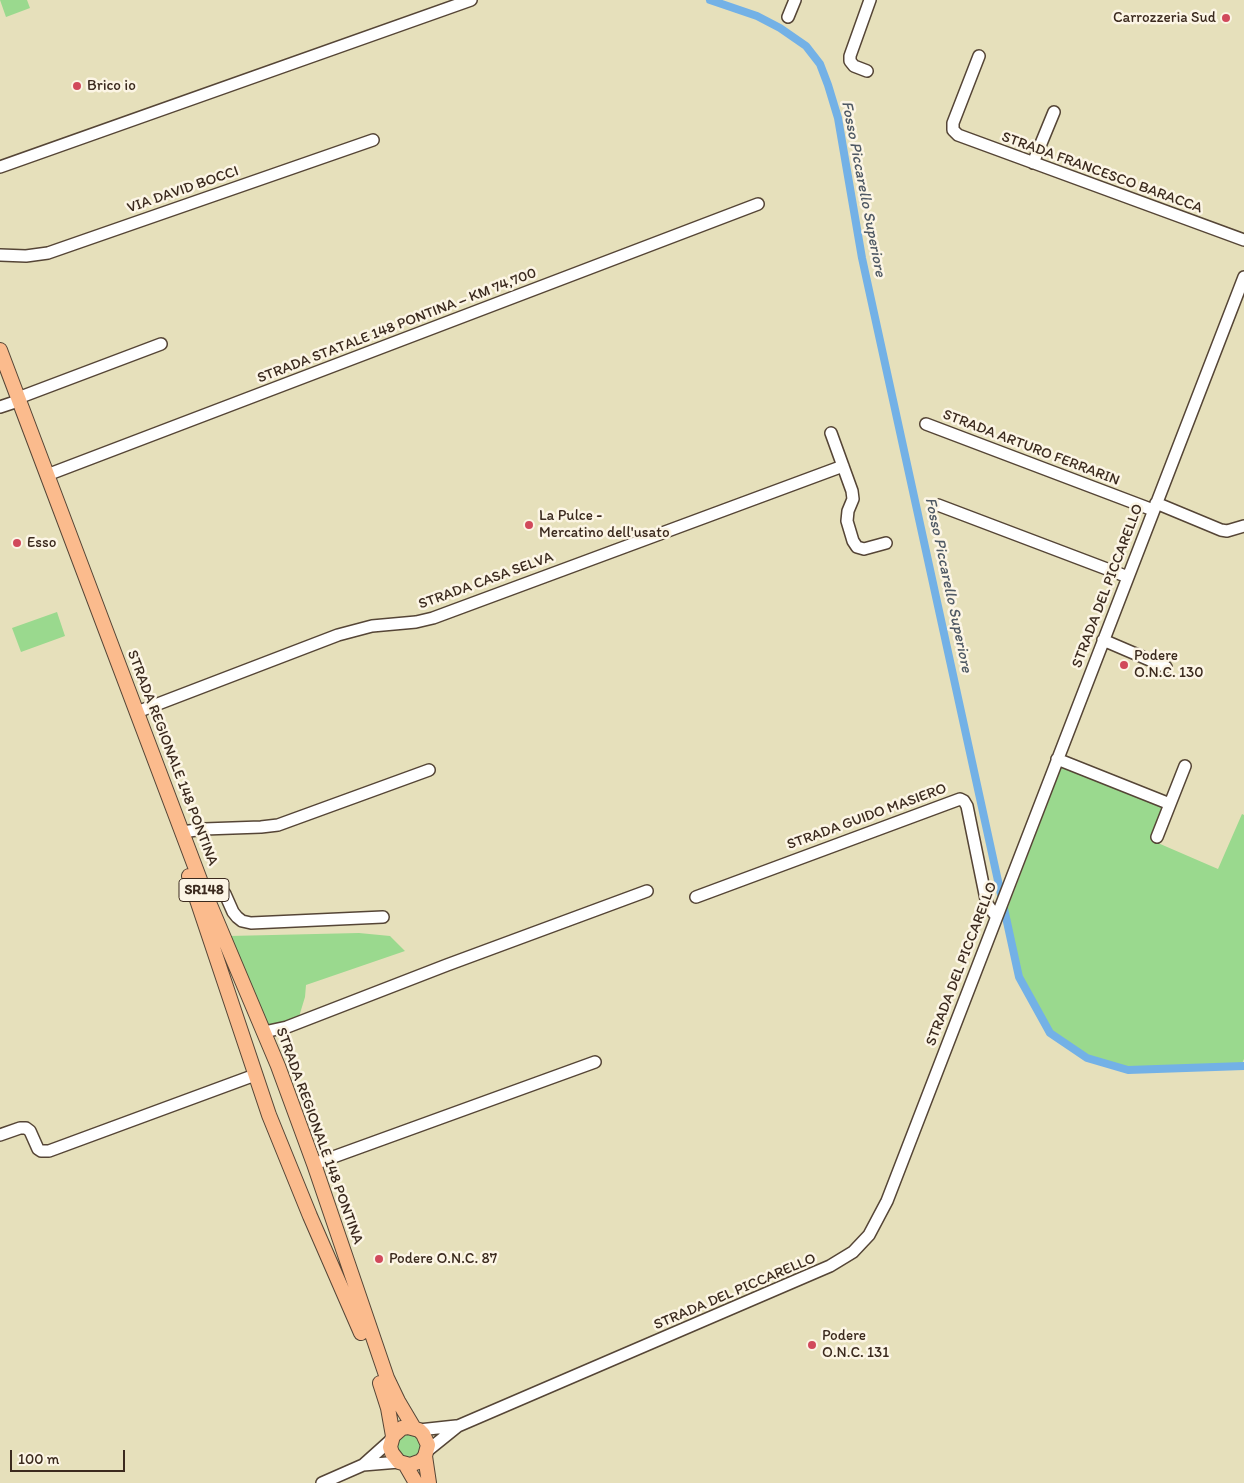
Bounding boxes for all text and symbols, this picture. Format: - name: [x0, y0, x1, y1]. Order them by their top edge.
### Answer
- place label: Carrozzeria Sud: [1113, 9, 1216, 27]
- marker: Carrozzeria Sud: [1220, 12, 1232, 24]
- place label: Brico io: [87, 77, 136, 95]
- marker: Brico io: [71, 80, 83, 92]
- water label: Fosso Piccarello Superiore: [837, 99, 889, 279]
- street label: STRADA FRANCESCO BARACCA: [999, 128, 1205, 218]
- street label: VIA DAVID BOCCI: [125, 163, 241, 217]
- street label: STRADA STATALE 148 PONTINA – KM 74,700: [255, 264, 539, 388]
- street label: STRADA ARTURO FERRARIN: [940, 406, 1122, 490]
- water label: Fosso Piccarello Superiore: [920, 496, 976, 674]
- street label: STRADA DEL PICCARELLO: [1068, 501, 1148, 671]
- place label: La Pulce - Mercatino dell'usato: [539, 507, 670, 542]
- marker: La Pulce - Mercatino dell'usato: [523, 519, 535, 531]
- place label: Esso: [27, 534, 56, 552]
- marker: Esso: [11, 537, 23, 549]
- street label: STRADA CASA SELVA: [416, 548, 556, 614]
- place label: Podere O.N.C. 130: [1134, 647, 1203, 682]
- street label: STRADA REGIONALE 148 PONTINA: [123, 648, 221, 868]
- marker: Podere O.N.C. 130: [1118, 659, 1130, 671]
- street label: STRADA GUIDO MASIERO: [785, 780, 949, 854]
- road number: SR148: [179, 878, 229, 902]
- street label: STRADA DEL PICCARELLO: [922, 879, 1002, 1049]
- street label: STRADA REGIONALE 148 PONTINA: [271, 1025, 367, 1247]
- place label: Podere O.N.C. 87: [389, 1250, 497, 1268]
- street label: STRADA DEL PICCARELLO: [651, 1250, 819, 1334]
- marker: Podere O.N.C. 87: [373, 1253, 385, 1265]
- place label: Podere O.N.C. 131: [822, 1327, 889, 1362]
- marker: Podere O.N.C. 131: [806, 1339, 818, 1351]
- scale bar: [12, 1440, 128, 1472]
- text: 100 m: [18, 1450, 59, 1468]

